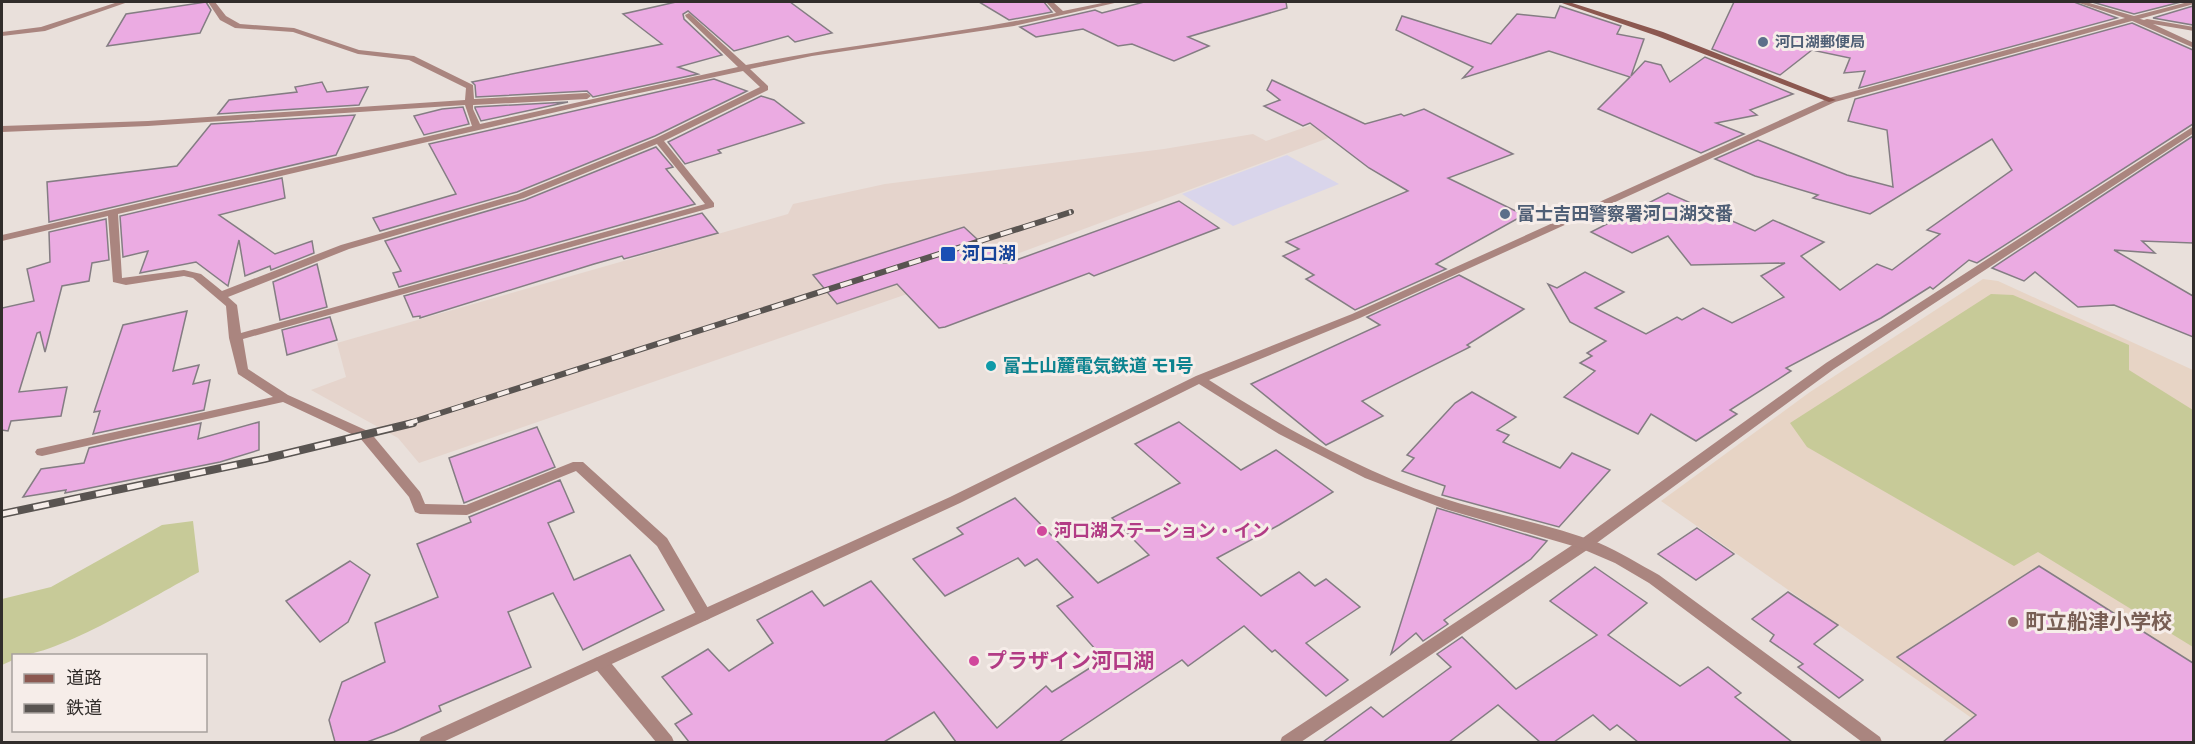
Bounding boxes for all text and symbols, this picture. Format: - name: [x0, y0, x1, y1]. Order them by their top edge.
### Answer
- place label: 河口湖郵便局: [1775, 31, 1865, 52]
- marker: 河口湖郵便局: [1756, 35, 1770, 49]
- place label: 富士吉田警察署河口湖交番: [1517, 201, 1733, 226]
- marker: 富士吉田警察署河口湖交番: [1498, 207, 1512, 221]
- place label: 河口湖: [962, 241, 1016, 266]
- marker: 河口湖: [939, 245, 957, 263]
- place label: 富士山麓電気鉄道 モ1号: [1003, 353, 1194, 378]
- marker: 富士山麓電気鉄道 モ1号: [984, 359, 998, 373]
- place label: 河口湖ステーション・イン: [1054, 518, 1270, 543]
- marker: 河口湖ステーション・イン: [1035, 524, 1049, 538]
- place label: 町立船津小学校: [2025, 607, 2172, 636]
- marker: 町立船津小学校: [2006, 615, 2020, 629]
- place label: プラザイン河口湖: [986, 646, 1154, 675]
- legend: [12, 654, 207, 732]
- marker: プラザイン河口湖: [967, 654, 981, 668]
- text: 道路: [66, 665, 102, 690]
- text: 鉄道: [66, 695, 102, 720]

